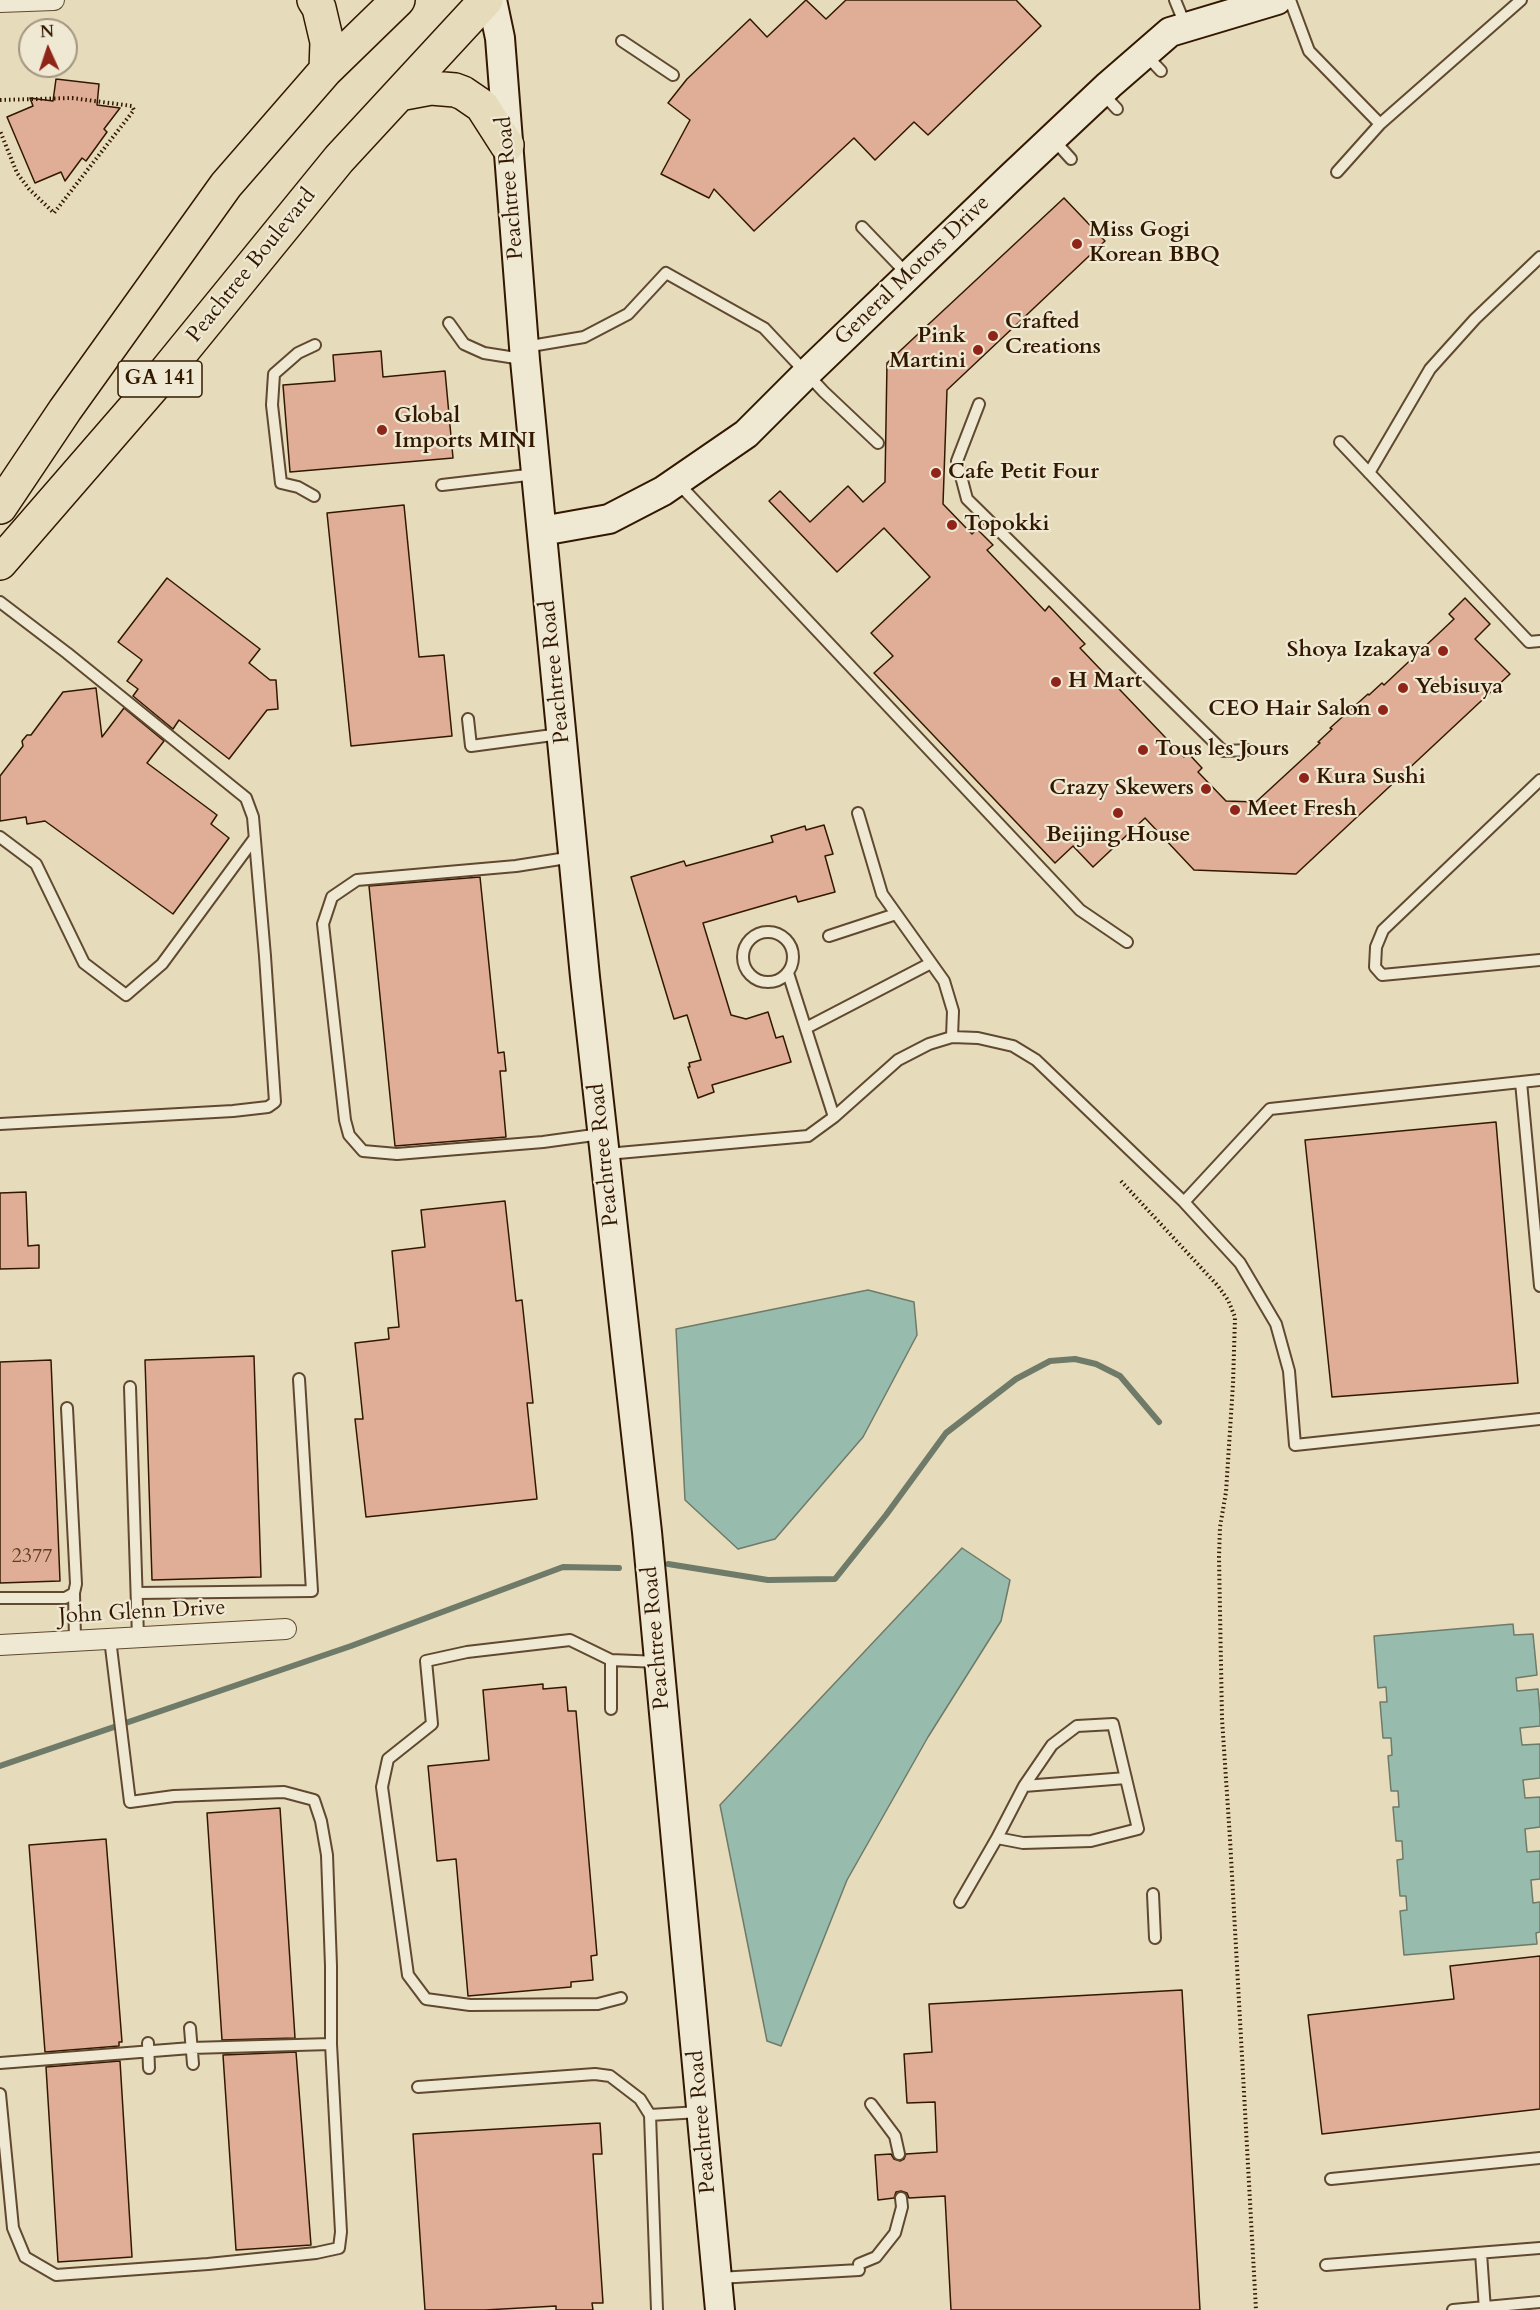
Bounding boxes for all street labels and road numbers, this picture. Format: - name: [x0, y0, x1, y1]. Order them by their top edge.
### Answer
- street label: Peachtree Road: [492, 115, 530, 261]
- street label: Peachtree Boulevard: [182, 184, 322, 348]
- street label: General Motors Drive: [830, 190, 996, 352]
- road number: GA 141: [118, 361, 202, 397]
- street label: Peachtree Road: [535, 599, 577, 745]
- street label: Peachtree Road: [584, 1082, 626, 1228]
- street label: Peachtree Road: [638, 1565, 676, 1711]
- street label: John Glenn Drive: [58, 1595, 226, 1631]
- street label: Peachtree Road: [684, 2049, 722, 2195]

